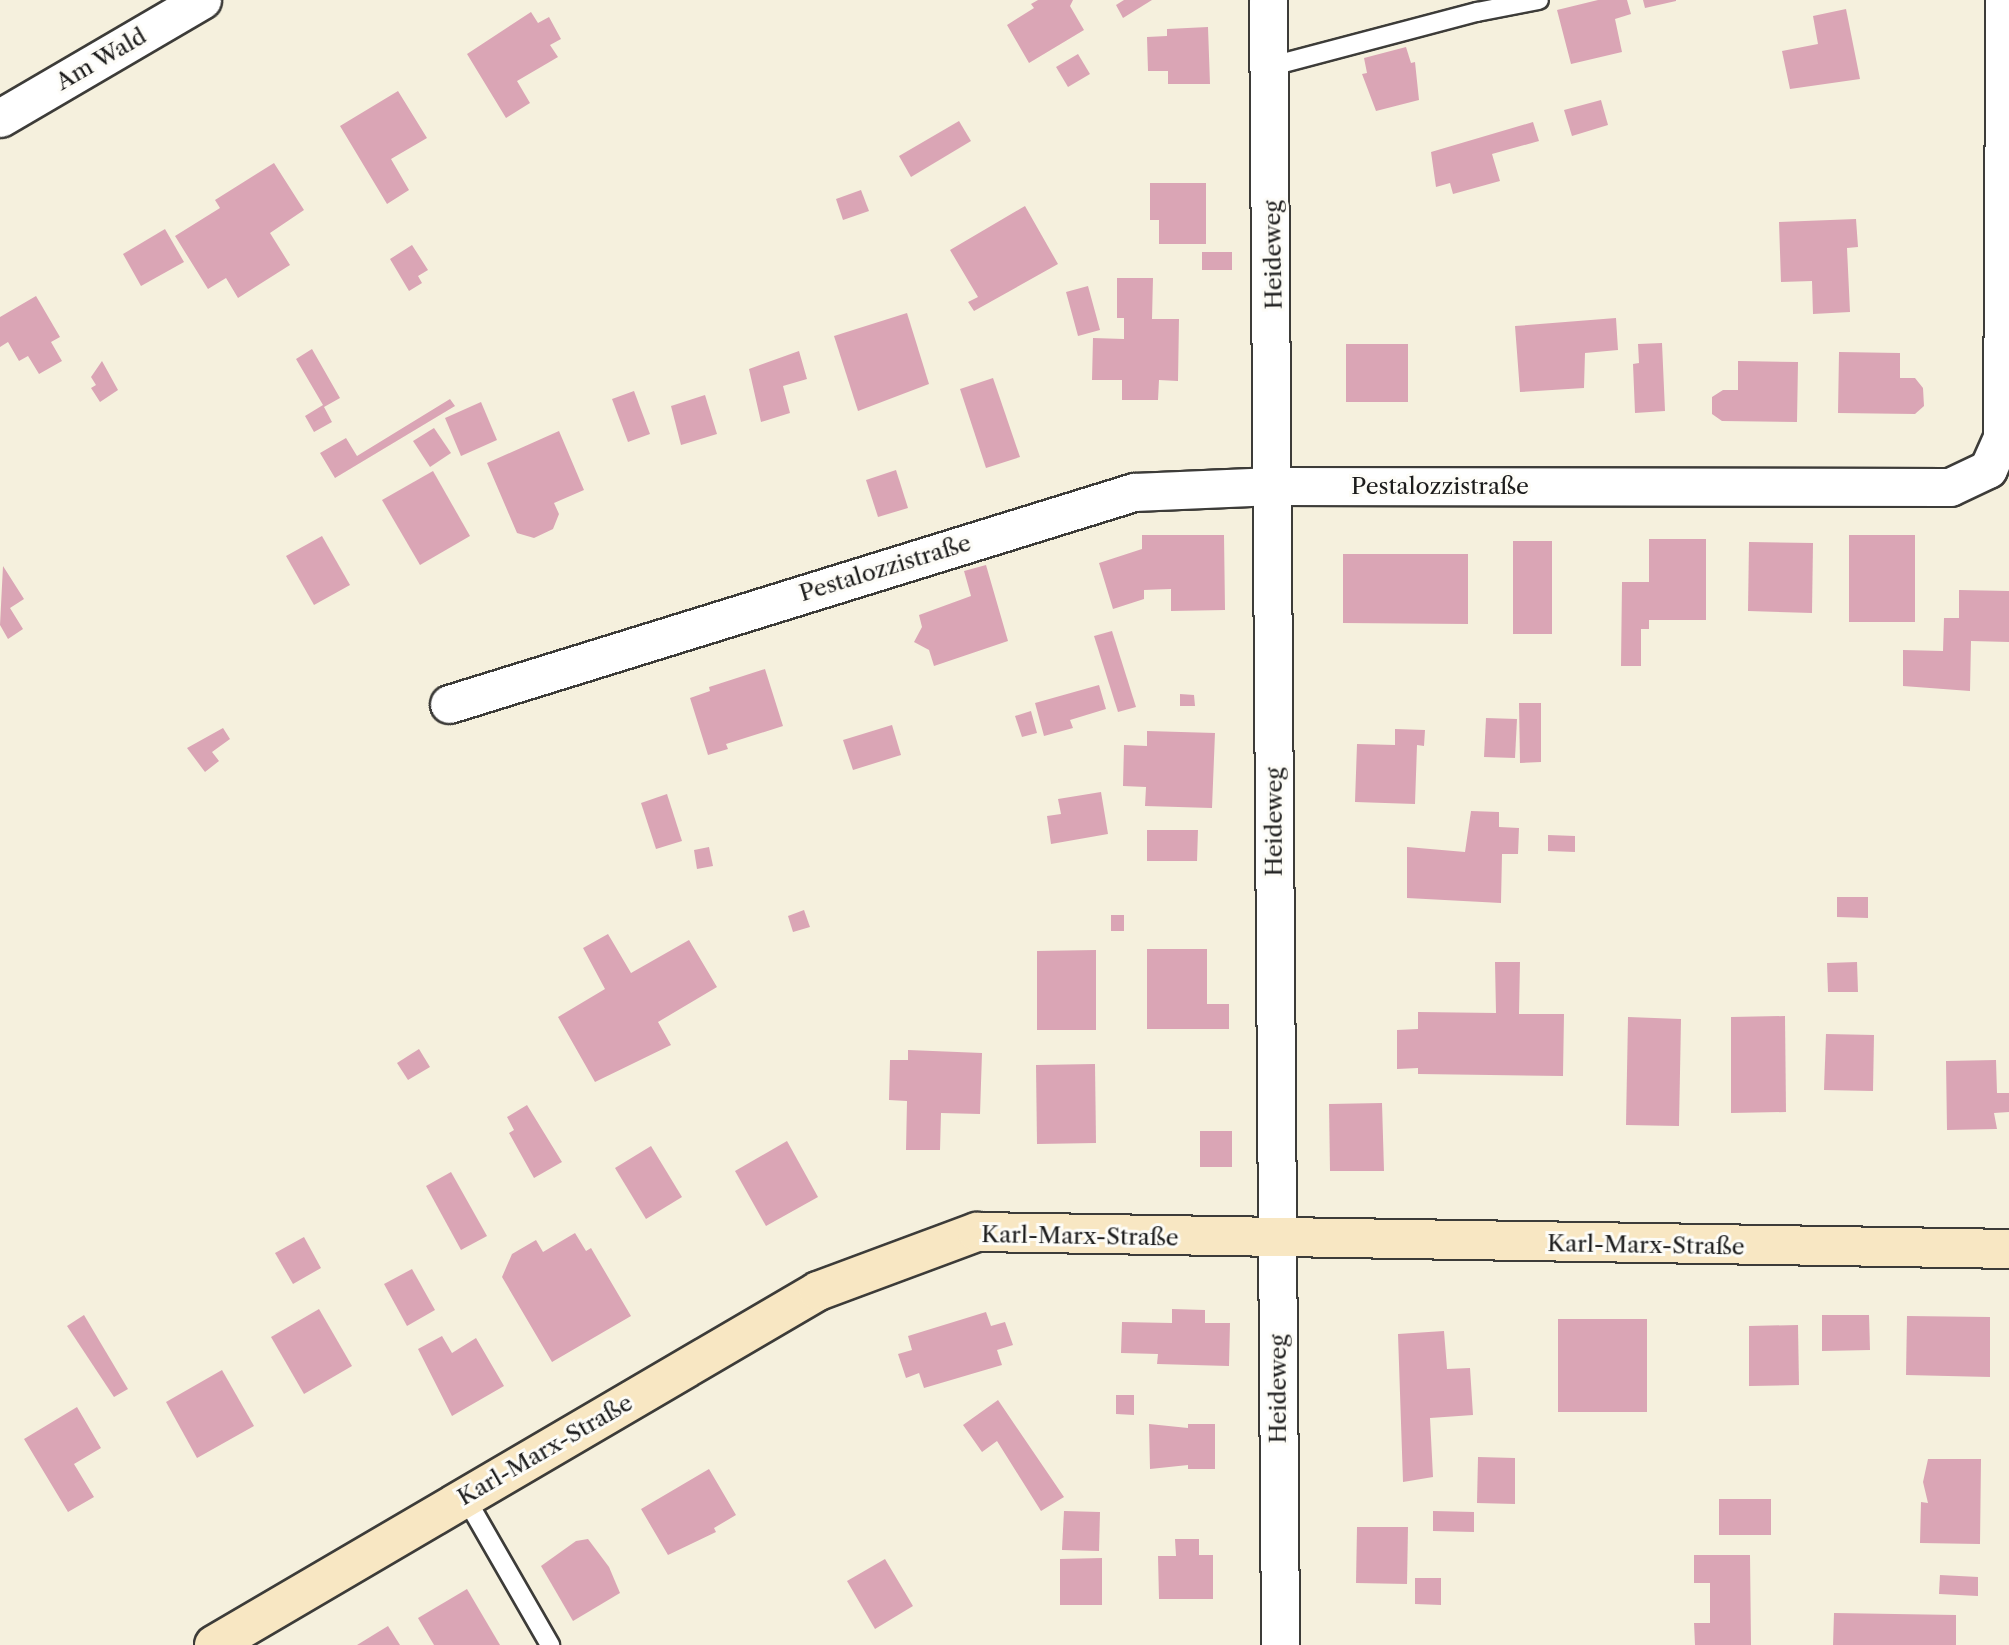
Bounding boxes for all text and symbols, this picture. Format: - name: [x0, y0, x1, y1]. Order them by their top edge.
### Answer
- street label: Am Wald: [50, 22, 152, 96]
- street label: Heideweg: [1258, 200, 1288, 310]
- street label: Pestalozzistraße: [1351, 472, 1529, 500]
- street label: Pestalozzistraße: [796, 529, 974, 607]
- street label: Heideweg: [1260, 767, 1288, 877]
- street label: Karl-Marx-Straße: [981, 1220, 1179, 1252]
- street label: Karl-Marx-Straße: [1547, 1229, 1745, 1261]
- street label: Heideweg: [1264, 1334, 1292, 1444]
- street label: Karl-Marx-Straße: [453, 1389, 637, 1511]

